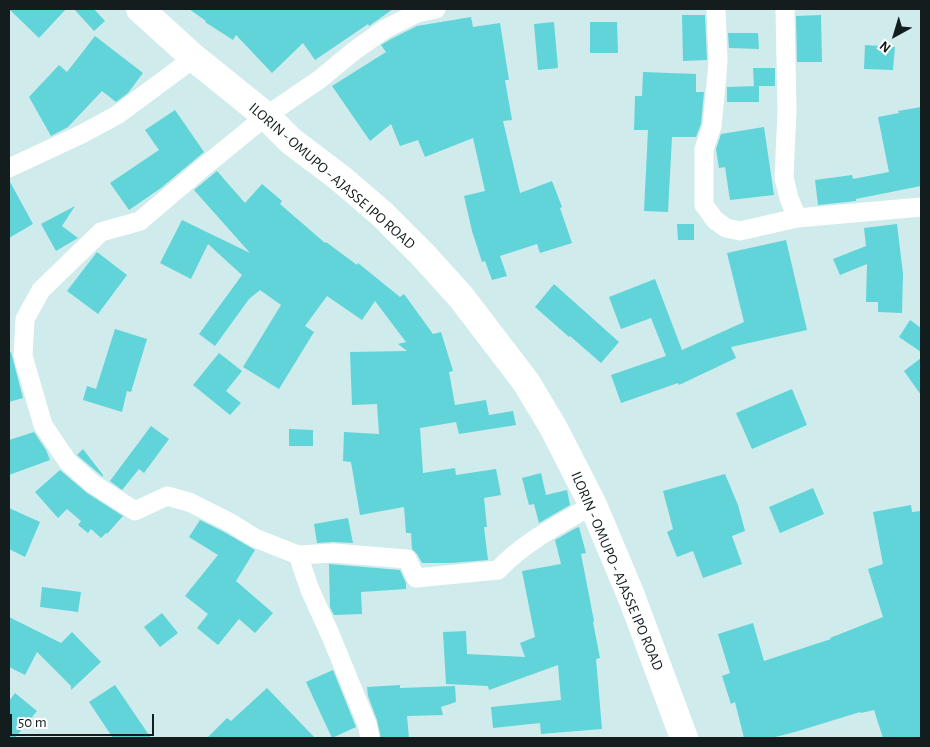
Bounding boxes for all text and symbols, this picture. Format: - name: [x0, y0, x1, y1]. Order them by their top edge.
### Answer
- north arrow: [870, 10, 920, 60]
- text: N: [877, 38, 894, 55]
- street label: ILORIN - OMUPO - AJASSE IPO ROAD: [245, 99, 419, 253]
- street label: ILORIN - OMUPO - AJASSE IPO ROAD: [567, 469, 667, 673]
- scale bar: [12, 704, 156, 736]
- text: 50 m: [18, 715, 47, 730]

